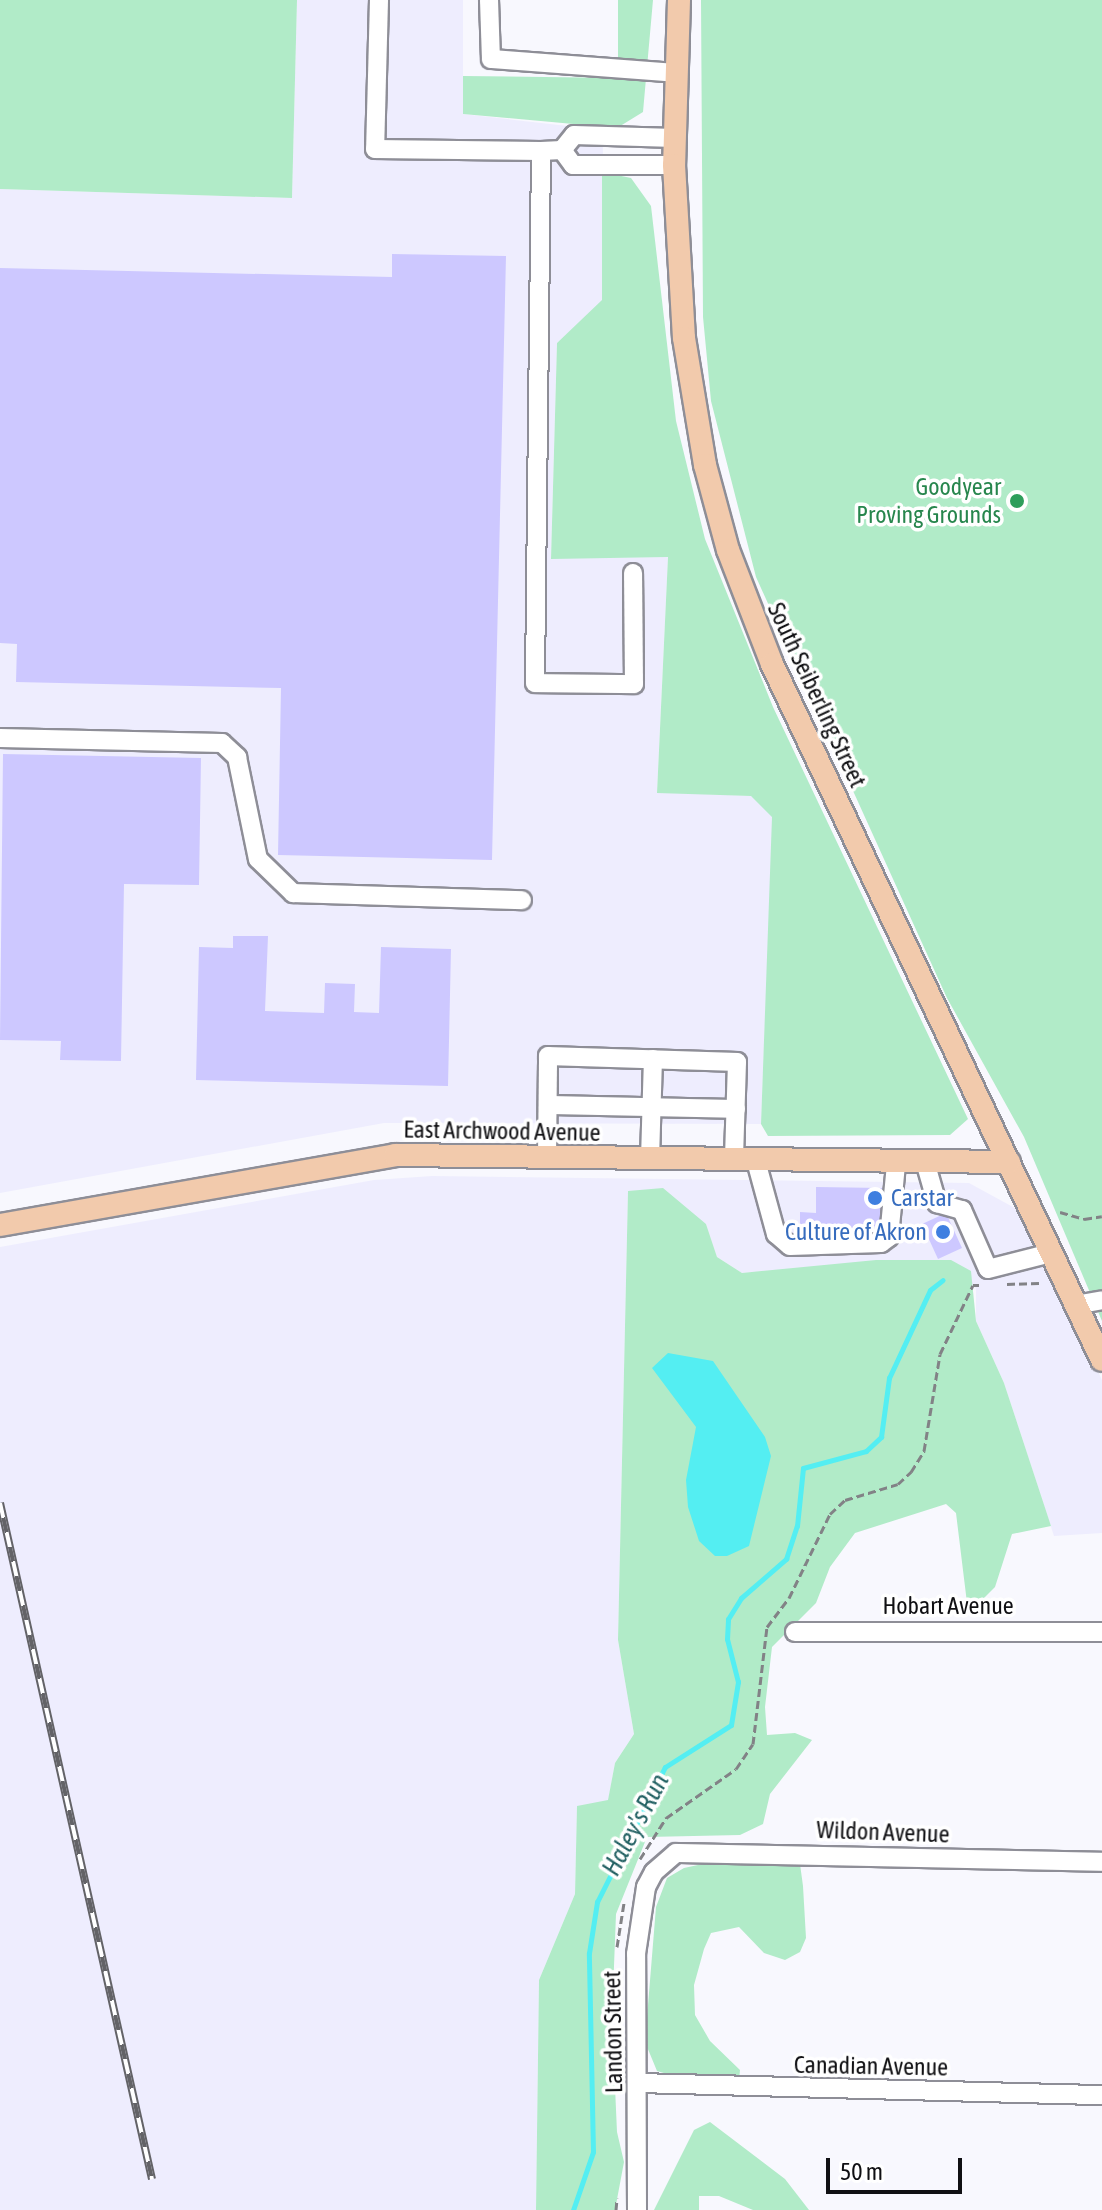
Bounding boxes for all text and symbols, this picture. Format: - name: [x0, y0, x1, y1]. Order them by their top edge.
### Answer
- place label: Goodyear Proving Grounds: [856, 473, 1001, 529]
- marker: Goodyear Proving Grounds: [1008, 492, 1026, 510]
- street label: South Seiberling Street: [762, 598, 872, 792]
- street label: East Archwood Avenue: [403, 1115, 601, 1147]
- place label: Carstar: [891, 1184, 954, 1212]
- marker: Carstar: [866, 1189, 884, 1207]
- place label: Culture of Akron: [785, 1218, 927, 1246]
- marker: Culture of Akron: [934, 1223, 952, 1241]
- street label: Hobart Avenue: [882, 1592, 1014, 1620]
- water label: Haley's Run: [596, 1769, 676, 1881]
- street label: Wildon Avenue: [816, 1815, 950, 1849]
- street label: Landon Street: [598, 1971, 628, 2093]
- street label: Canadian Avenue: [794, 2050, 948, 2082]
- scale bar: [830, 2142, 966, 2192]
- text: 50 m: [840, 2158, 883, 2185]

